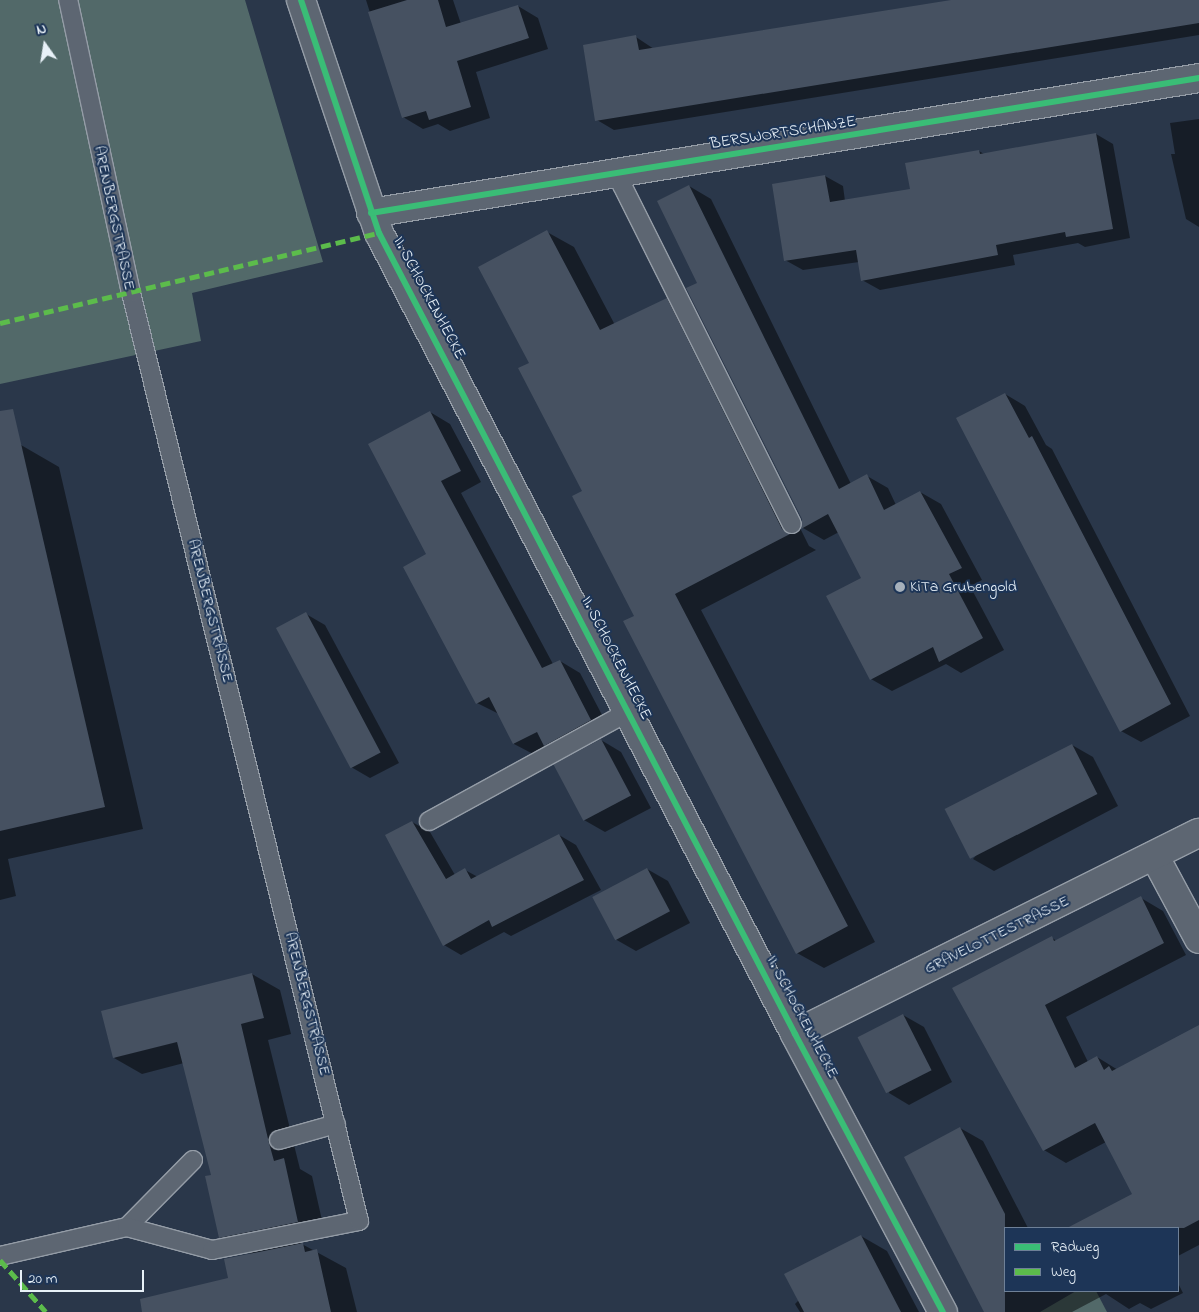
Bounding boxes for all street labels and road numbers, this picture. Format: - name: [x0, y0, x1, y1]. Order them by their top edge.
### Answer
- street label: BERSWORTSCHANZE: [709, 112, 857, 154]
- street label: ARENBERGSTRASSE: [89, 144, 139, 292]
- street label: II. SCHOCKENHECKE: [389, 233, 469, 363]
- street label: ARENBERGSTRASSE: [183, 537, 237, 685]
- street label: II. SCHOCKENHECKE: [577, 593, 655, 723]
- street label: GRAVELOTTESTRASSE: [921, 892, 1073, 978]
- street label: ARENBERGSTRASSE: [280, 930, 334, 1078]
- street label: II. SCHOCKENHECKE: [762, 952, 842, 1082]

